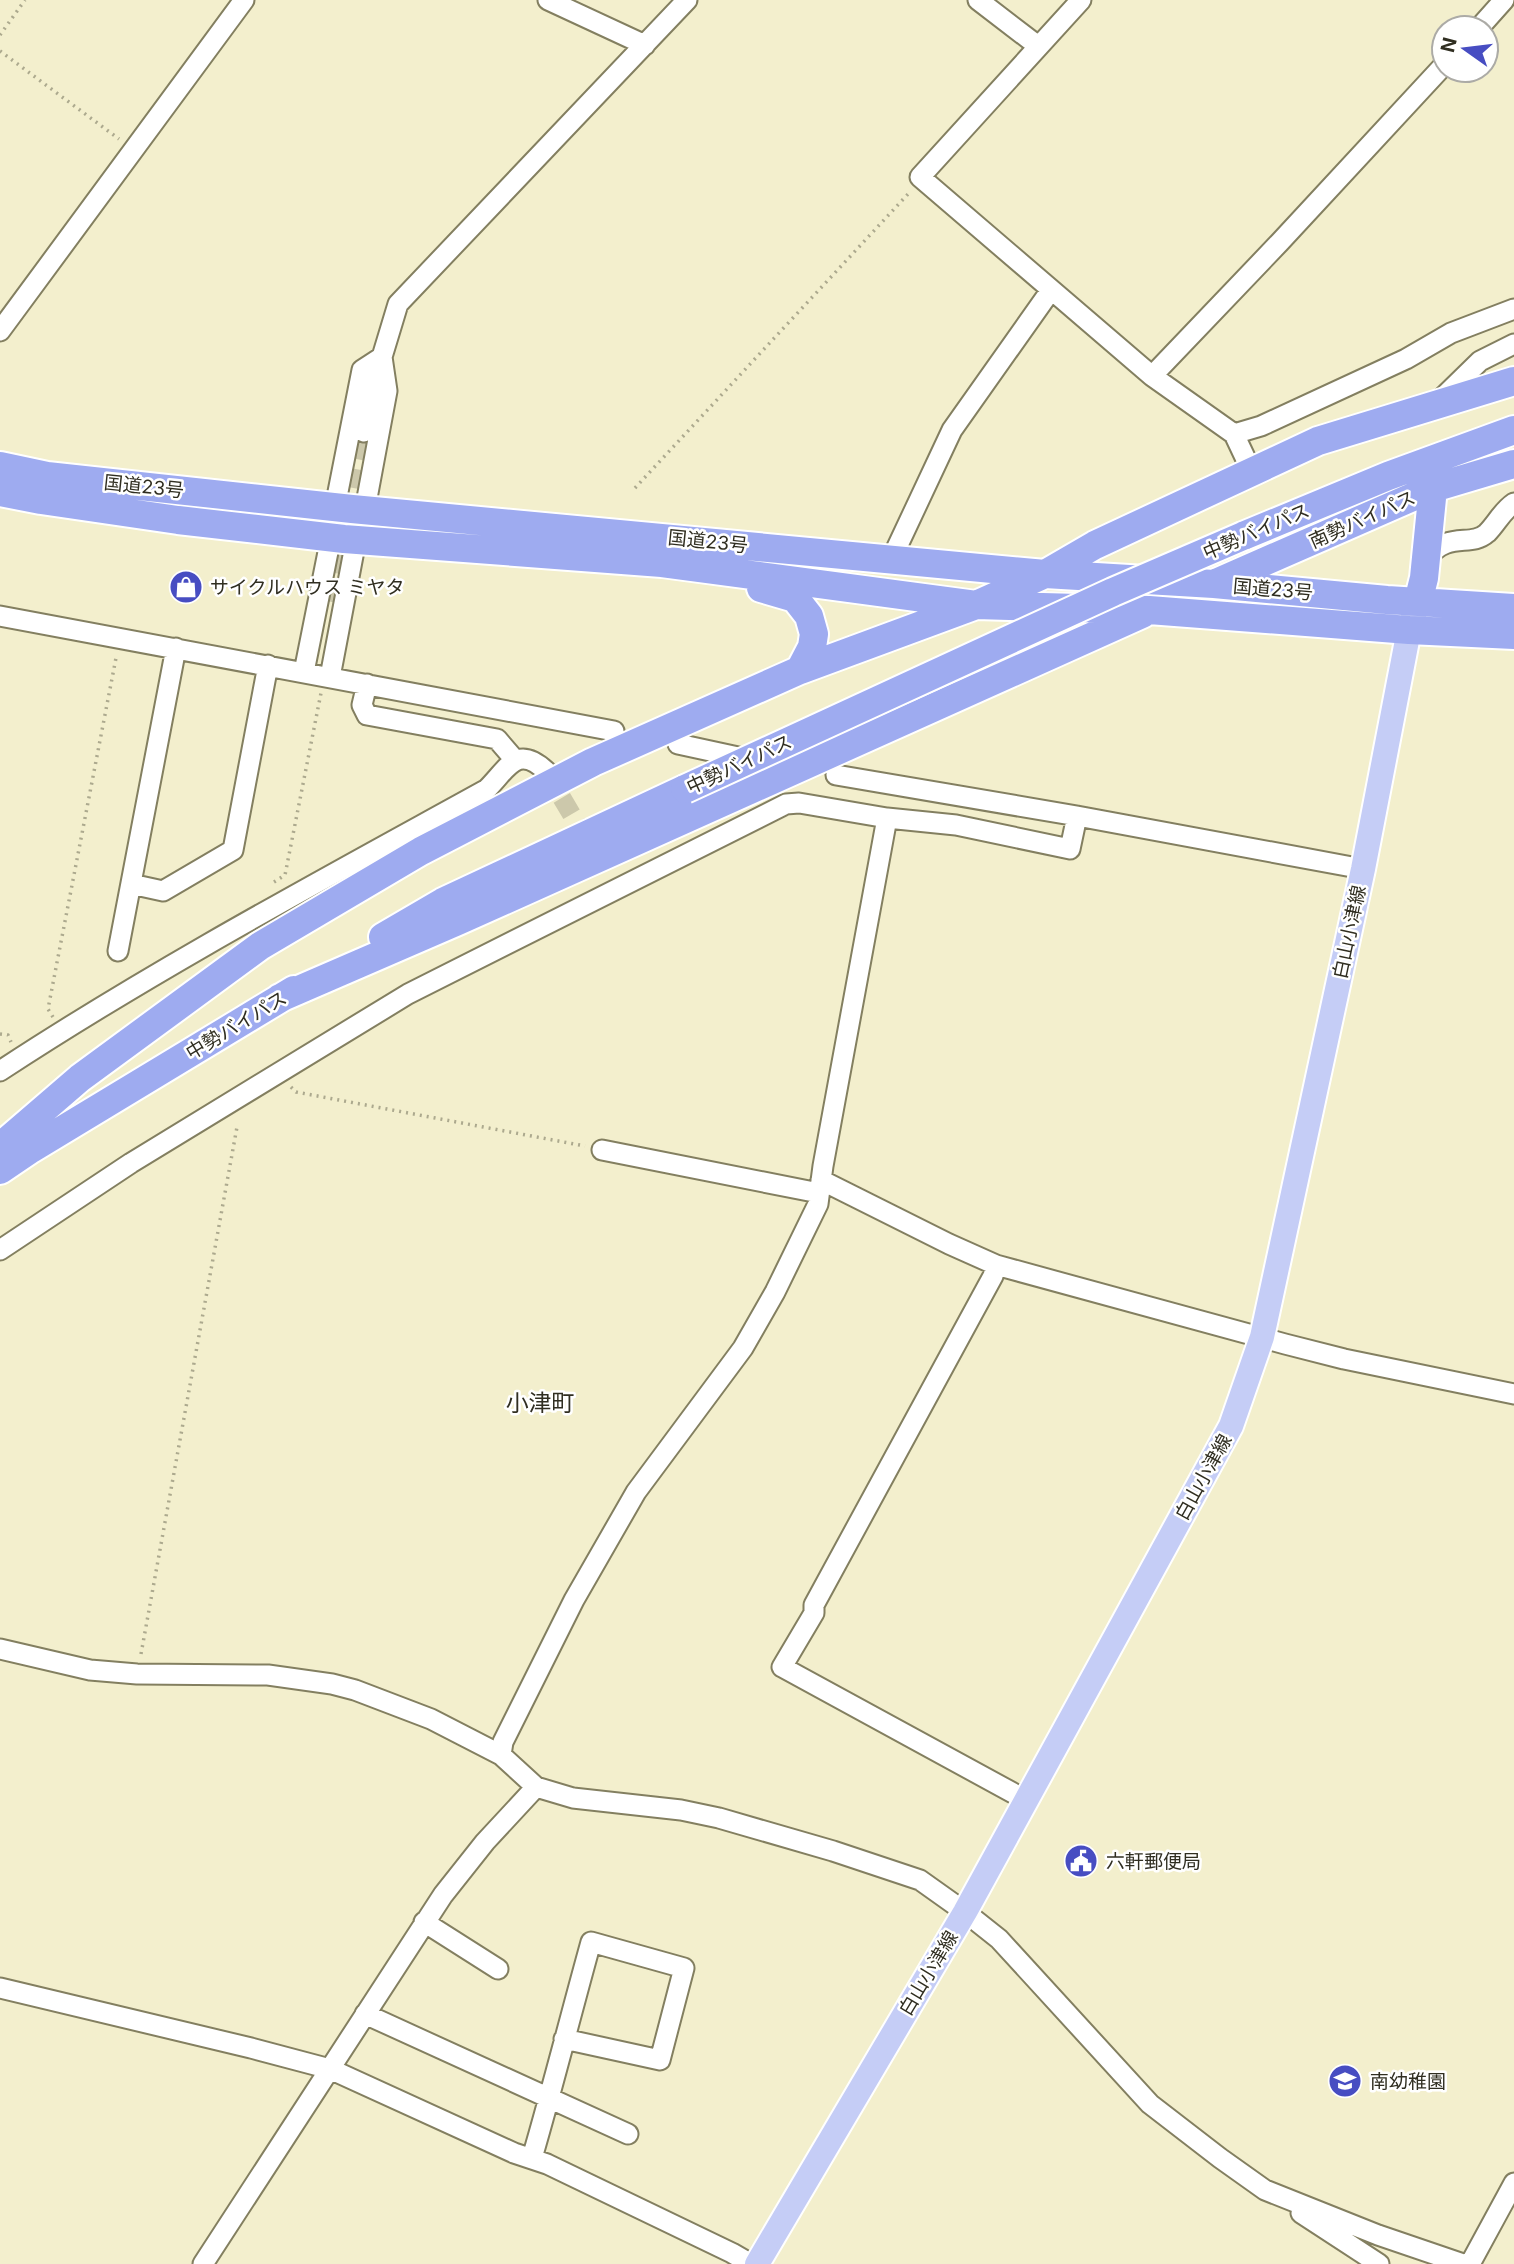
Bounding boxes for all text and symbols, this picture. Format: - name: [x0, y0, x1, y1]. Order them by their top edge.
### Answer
- north arrow: [1430, 14, 1500, 84]
- text: N: [1436, 35, 1462, 55]
- street label: 国道23号: [103, 471, 185, 502]
- street label: 南勢バイパス: [1306, 486, 1419, 553]
- street label: 中勢バイパス: [1199, 499, 1313, 564]
- street label: 国道23号: [667, 526, 749, 557]
- shop icon: サイクルハウス ミヤタ: [167, 568, 205, 606]
- street label: 国道23号: [1232, 575, 1314, 604]
- place label: サイクルハウス ミヤタ: [210, 576, 404, 599]
- street label: 中勢バイパス: [683, 730, 796, 799]
- street label: 白山小津線: [1328, 883, 1371, 981]
- street label: 中勢バイパス: [182, 986, 291, 1065]
- district label: 小津町: [506, 1389, 575, 1417]
- street label: 白山小津線: [1170, 1430, 1237, 1524]
- public building icon: 六軒郵便局: [1062, 1842, 1100, 1880]
- place label: 六軒郵便局: [1106, 1850, 1201, 1873]
- street label: 白山小津線: [894, 1927, 963, 2020]
- school or university icon: 南幼稚園: [1326, 2062, 1364, 2100]
- place label: 南幼稚園: [1370, 2070, 1446, 2093]

